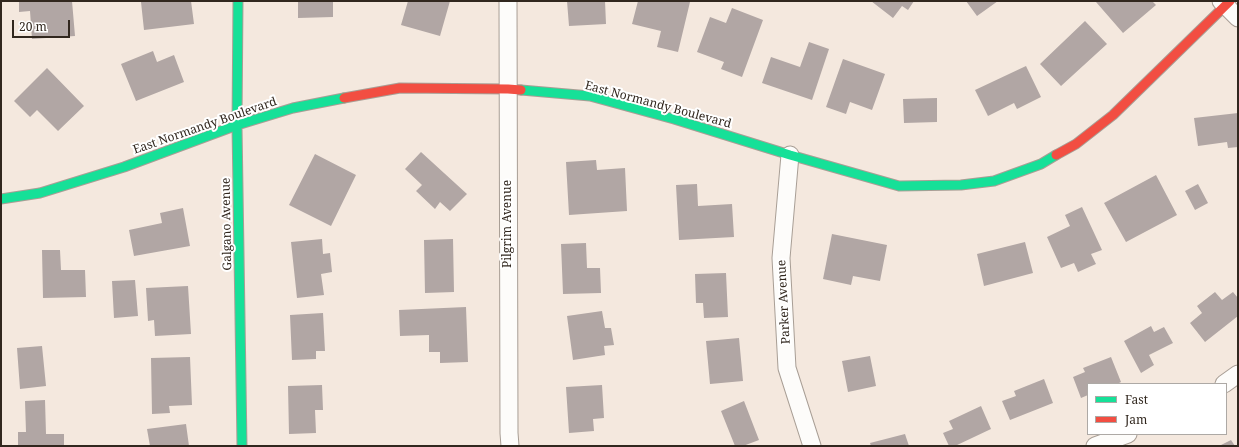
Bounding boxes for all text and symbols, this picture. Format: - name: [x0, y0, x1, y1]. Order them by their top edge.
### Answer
- scale bar: [14, 12, 72, 38]
- text: 20 m: [19, 18, 47, 35]
- street label: East Normandy Boulevard: [583, 78, 733, 132]
- street label: East Normandy Boulevard: [131, 95, 279, 157]
- street label: Galgano Avenue: [219, 177, 235, 271]
- street label: Pilgrim Avenue: [501, 180, 515, 268]
- street label: Parker Avenue: [775, 259, 793, 345]
- legend: [1087, 383, 1227, 435]
- text: Fast: [1125, 391, 1148, 408]
- text: Jam: [1125, 411, 1147, 428]

